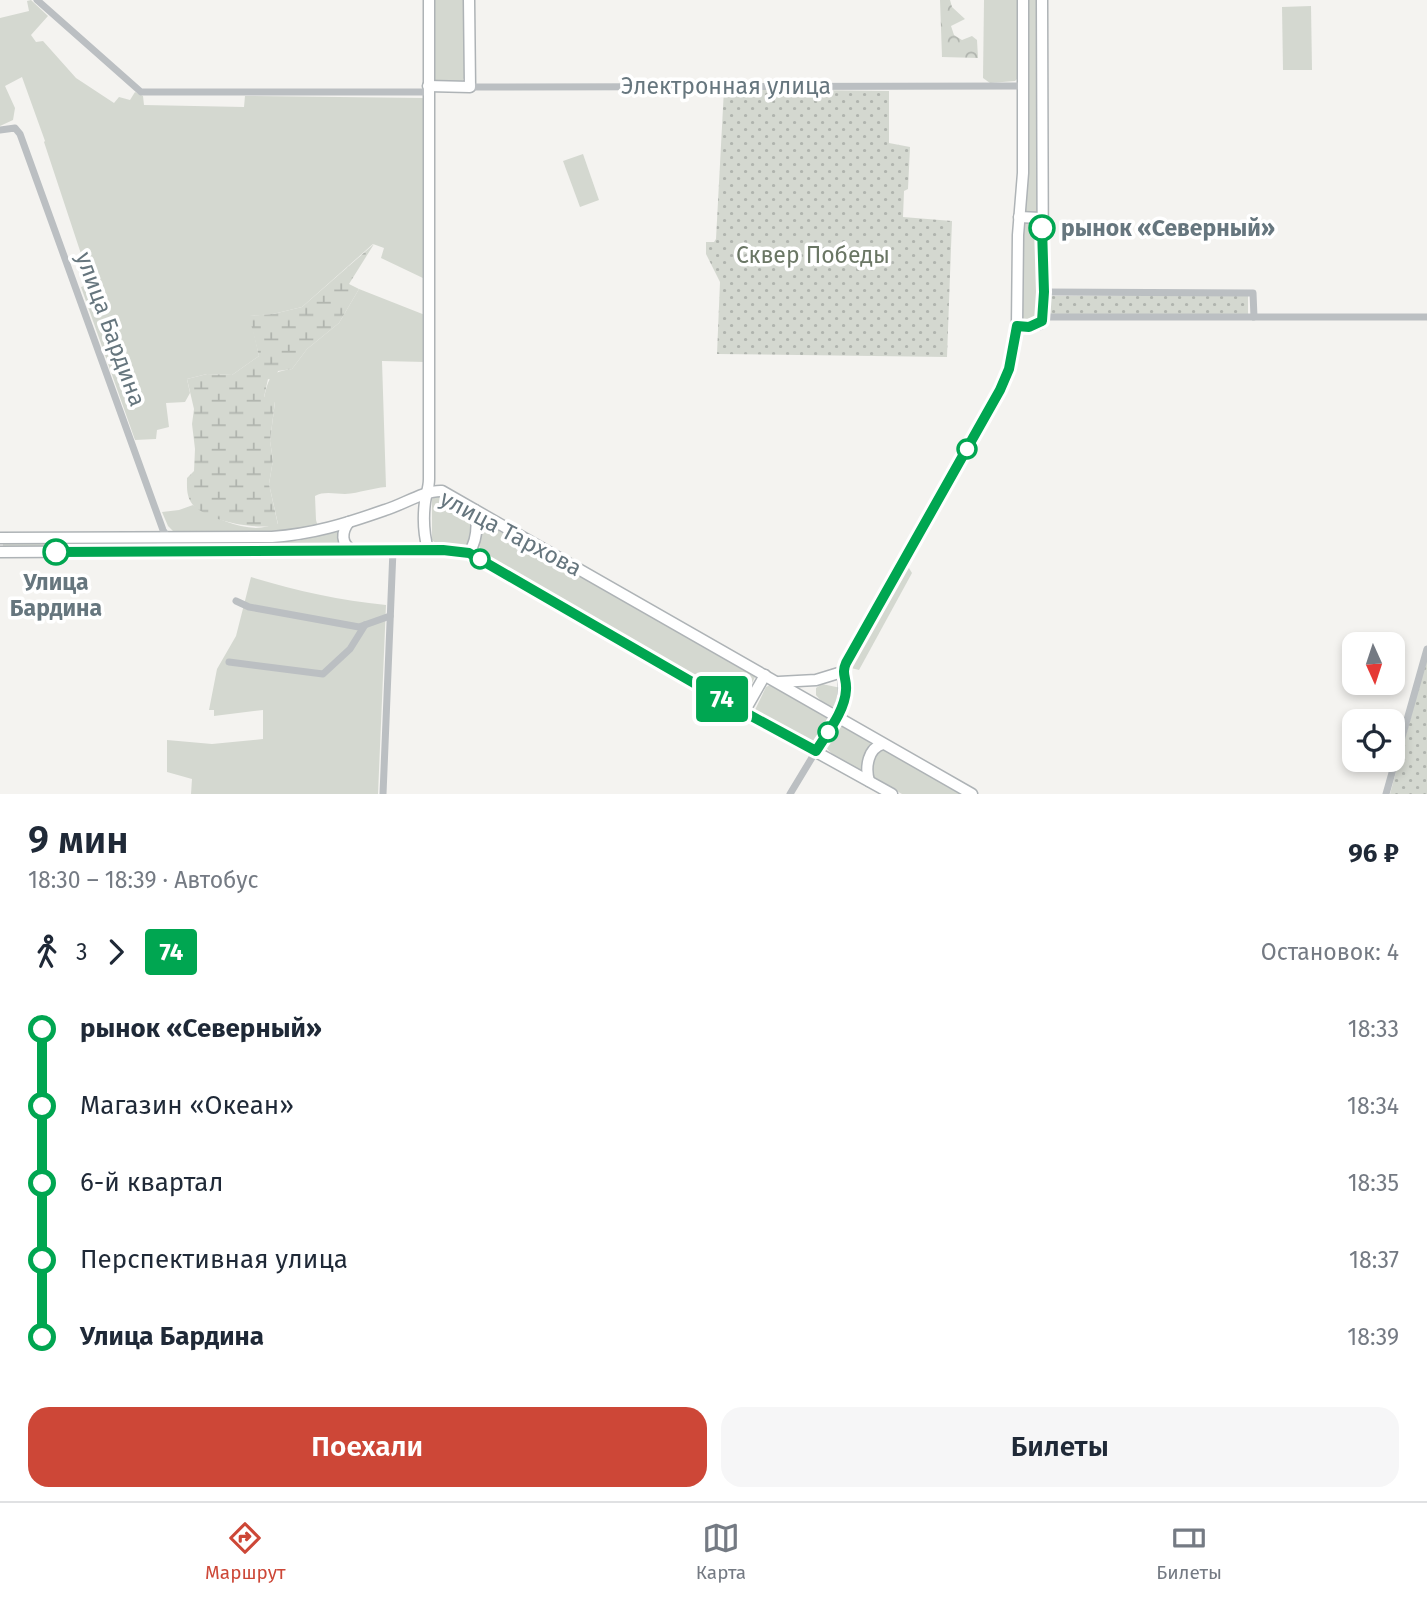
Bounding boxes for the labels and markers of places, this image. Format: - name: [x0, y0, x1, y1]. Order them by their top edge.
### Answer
- place label: рынок «Северный»: [1061, 214, 1275, 242]
- marker: рынок «Северный»: [1029, 215, 1055, 241]
- unlabelled marker: [957, 439, 977, 459]
- marker: Улица Бардина: [43, 539, 69, 565]
- unlabelled marker: [470, 549, 490, 569]
- place label: Улица Бардина: [10, 568, 102, 622]
- unlabelled marker: [818, 722, 838, 742]

